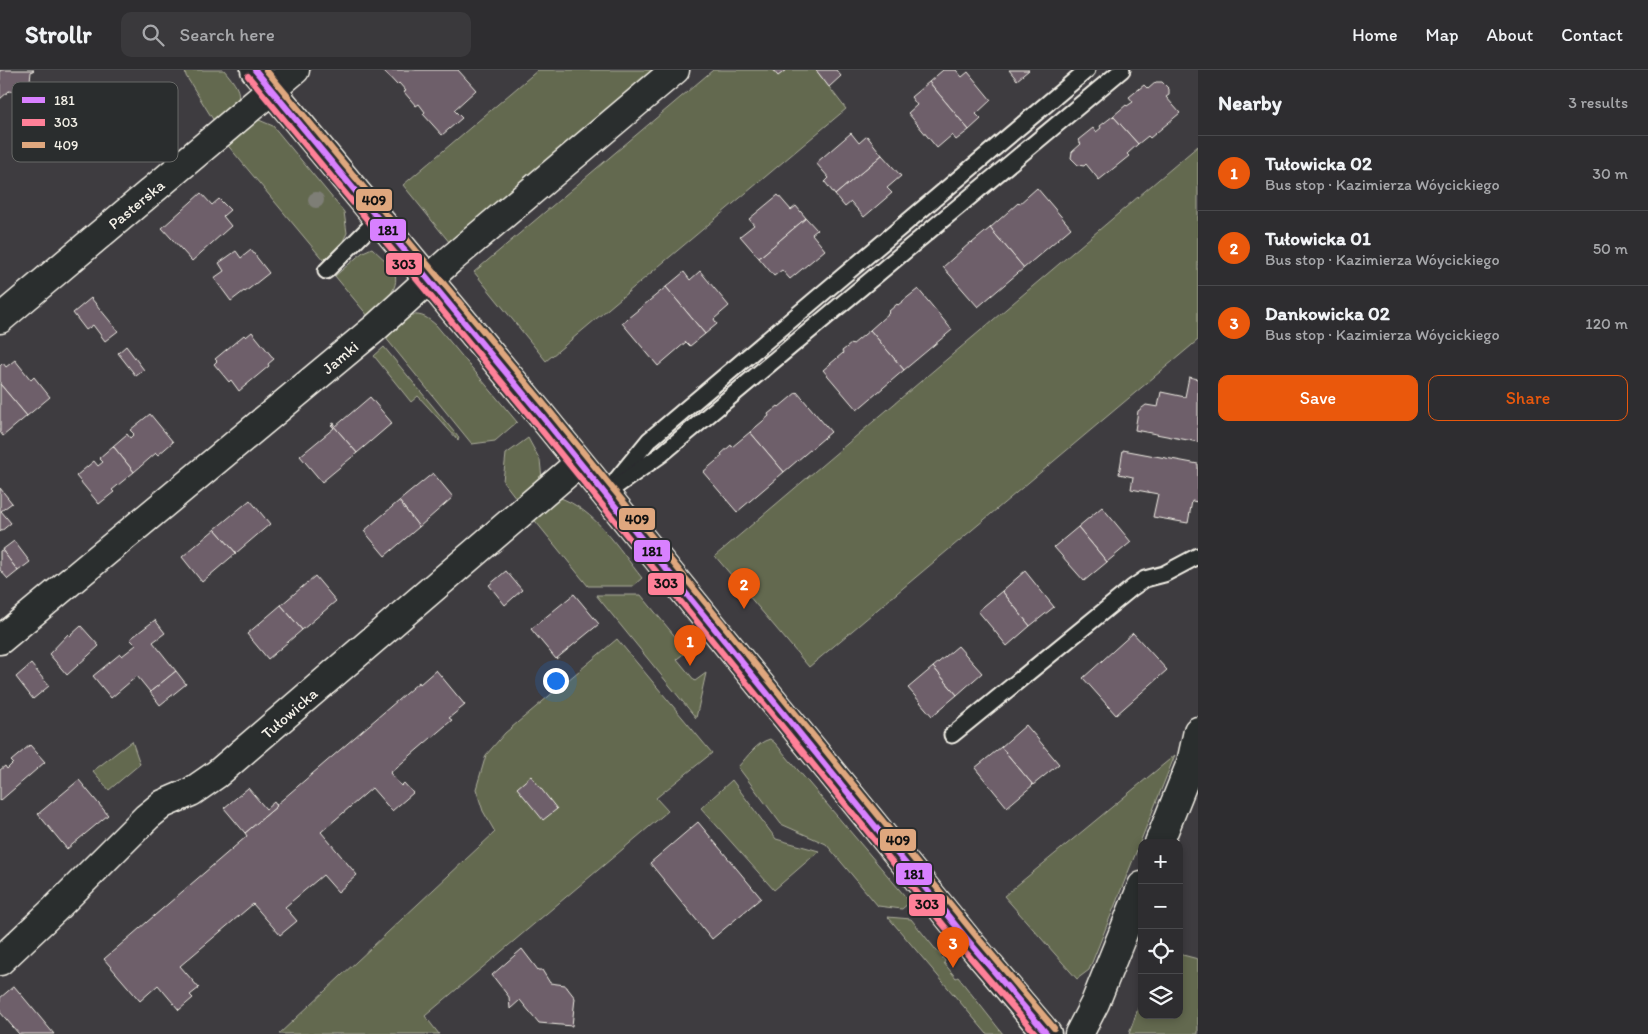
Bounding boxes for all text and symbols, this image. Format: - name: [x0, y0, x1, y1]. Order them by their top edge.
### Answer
- search box: [121, 12, 471, 57]
- text: Strollr: [25, 20, 91, 49]
- icon: search: [139, 21, 167, 49]
- text: Search here: [179, 23, 275, 46]
- text: Home: [1352, 24, 1398, 46]
- text: Map: [1426, 24, 1459, 46]
- text: About: [1487, 24, 1533, 46]
- text: Contact: [1561, 24, 1623, 46]
- legend: [12, 82, 178, 162]
- text: Nearby: [1218, 90, 1282, 115]
- text: 181: [54, 92, 75, 109]
- text: 3 results: [1568, 93, 1628, 112]
- text: 303: [54, 114, 78, 131]
- text: 409: [54, 137, 78, 154]
- text: Tułowicka 02: [1265, 152, 1372, 175]
- text: 1: [1230, 164, 1238, 183]
- text: 30 m: [1592, 164, 1628, 183]
- street label: Pasterska: [104, 175, 169, 233]
- text: Bus stop · Kazimierza Wóycickiego: [1265, 175, 1500, 194]
- line badge: 409: [355, 188, 393, 212]
- text: 409: [362, 192, 386, 209]
- line badge: 181: [369, 218, 407, 242]
- text: 181: [378, 222, 399, 239]
- text: Tułowicka 01: [1265, 227, 1371, 250]
- text: 2: [1230, 239, 1238, 258]
- text: 50 m: [1593, 239, 1628, 258]
- text: Bus stop · Kazimierza Wóycickiego: [1265, 250, 1500, 269]
- line badge: 303: [385, 252, 423, 276]
- text: 303: [392, 256, 416, 273]
- text: Dankowicka 02: [1265, 302, 1390, 325]
- text: 3: [1230, 314, 1238, 333]
- text: 120 m: [1585, 314, 1628, 333]
- text: Bus stop · Kazimierza Wóycickiego: [1265, 325, 1500, 344]
- street label: Jamki: [318, 337, 362, 378]
- button: Save: [1218, 375, 1418, 421]
- button: Share: [1428, 375, 1628, 421]
- line badge: 409: [618, 507, 656, 531]
- text: 409: [625, 511, 649, 528]
- line badge: 181: [633, 539, 671, 563]
- text: 181: [642, 543, 663, 560]
- pin: 2: [728, 568, 760, 609]
- line badge: 303: [647, 572, 685, 596]
- text: 303: [654, 575, 678, 592]
- pin: 1: [674, 625, 706, 666]
- your location: [543, 668, 569, 694]
- street label: Tułowicka: [257, 683, 322, 743]
- line badge: 409: [879, 828, 917, 852]
- text: 409: [886, 832, 910, 849]
- map controls: [1138, 839, 1183, 1019]
- button: +: [1138, 839, 1183, 884]
- line badge: 181: [895, 862, 933, 886]
- text: 181: [904, 866, 925, 883]
- button: −: [1138, 884, 1183, 929]
- line badge: 303: [908, 893, 946, 917]
- text: 303: [915, 896, 939, 913]
- pin: 3: [937, 927, 969, 968]
- button: locate: [1138, 929, 1183, 974]
- button: layers: [1138, 974, 1183, 1019]

